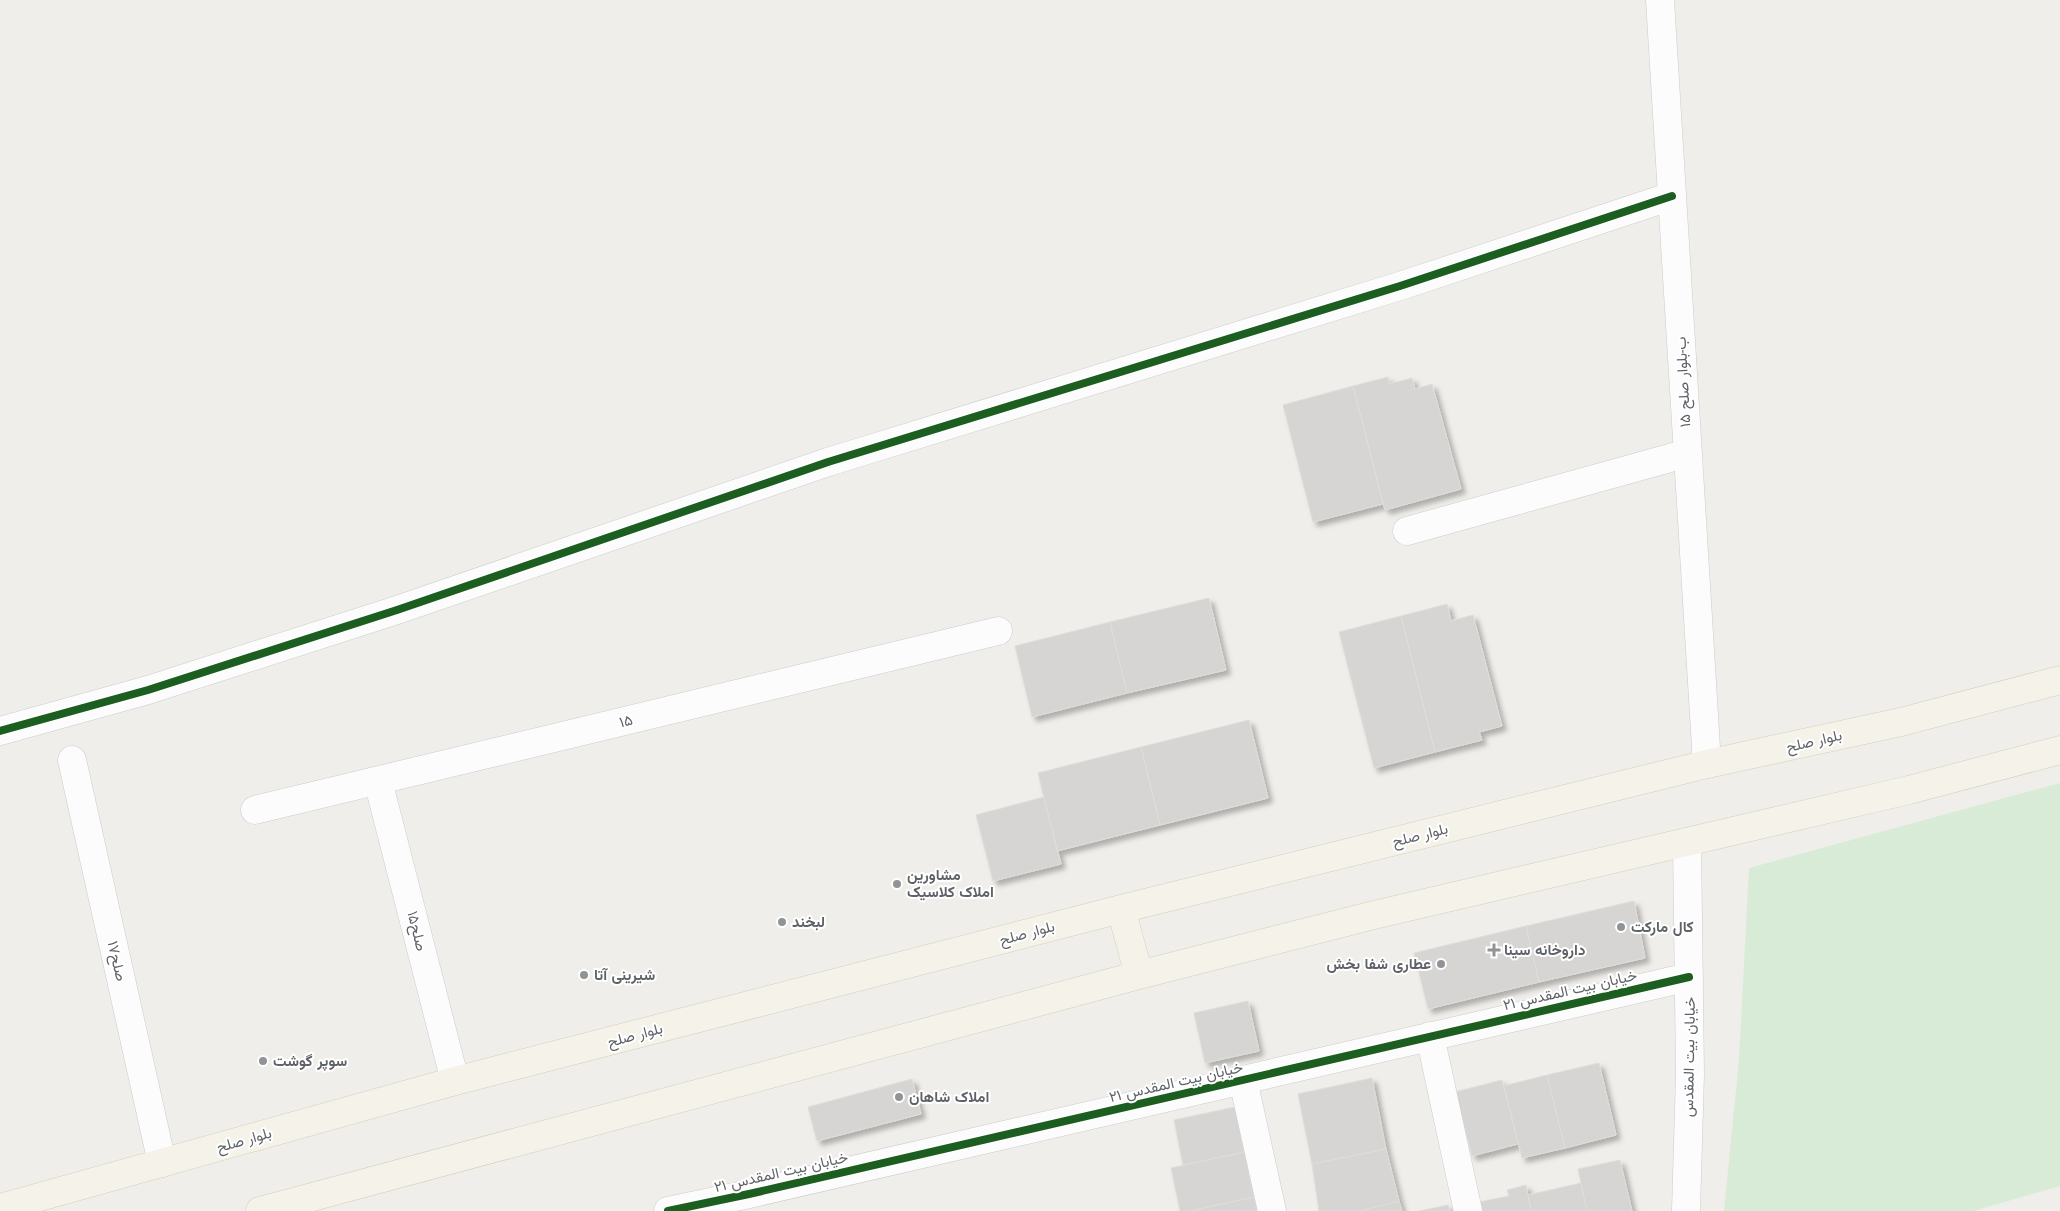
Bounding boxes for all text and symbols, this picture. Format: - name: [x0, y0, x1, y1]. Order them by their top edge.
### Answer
- street label: ۱۵ ب-بلوار صلح: [1670, 336, 1696, 428]
- street label: ۱۵: [617, 709, 635, 733]
- street label: بلوار صلح: [1784, 724, 1844, 758]
- street label: بلوار صلح: [1390, 817, 1450, 853]
- place label: مشاورین املاک کلاسیک: [907, 864, 994, 903]
- marker: مشاورین املاک کلاسیک: [891, 878, 903, 890]
- street label: صلح۱۵: [401, 909, 433, 953]
- place label: لبخند: [792, 911, 825, 933]
- street label: بلوار صلح: [997, 915, 1057, 951]
- marker: لبخند: [776, 916, 788, 928]
- place label: کال مارکت: [1631, 916, 1694, 938]
- marker: کال مارکت: [1615, 921, 1627, 933]
- street label: صلح۱۷: [102, 939, 132, 983]
- place label: داروخانه سینا: [1504, 939, 1585, 961]
- marker: داروخانه سینا: [1488, 944, 1500, 956]
- place label: عطاری شفا بخش: [1326, 953, 1431, 975]
- marker: عطاری شفا بخش: [1435, 958, 1447, 970]
- place label: شیرینی آتا: [594, 964, 655, 986]
- street label: خیابان بیت المقدس ۲۱: [1501, 964, 1639, 1016]
- marker: شیرینی آتا: [578, 969, 590, 981]
- street label: خیابان بیت المقدس: [1677, 997, 1701, 1117]
- street label: بلوار صلح: [605, 1017, 665, 1053]
- place label: سوپر گوشت: [273, 1050, 347, 1072]
- marker: سوپر گوشت: [257, 1055, 269, 1067]
- street label: خیابان بیت المقدس ۲۱: [1107, 1056, 1245, 1108]
- place label: املاک شاهان: [909, 1086, 989, 1108]
- marker: املاک شاهان: [893, 1091, 905, 1103]
- street label: بلوار صلح: [214, 1122, 274, 1158]
- street label: خیابان بیت المقدس ۲۱: [712, 1146, 850, 1198]

